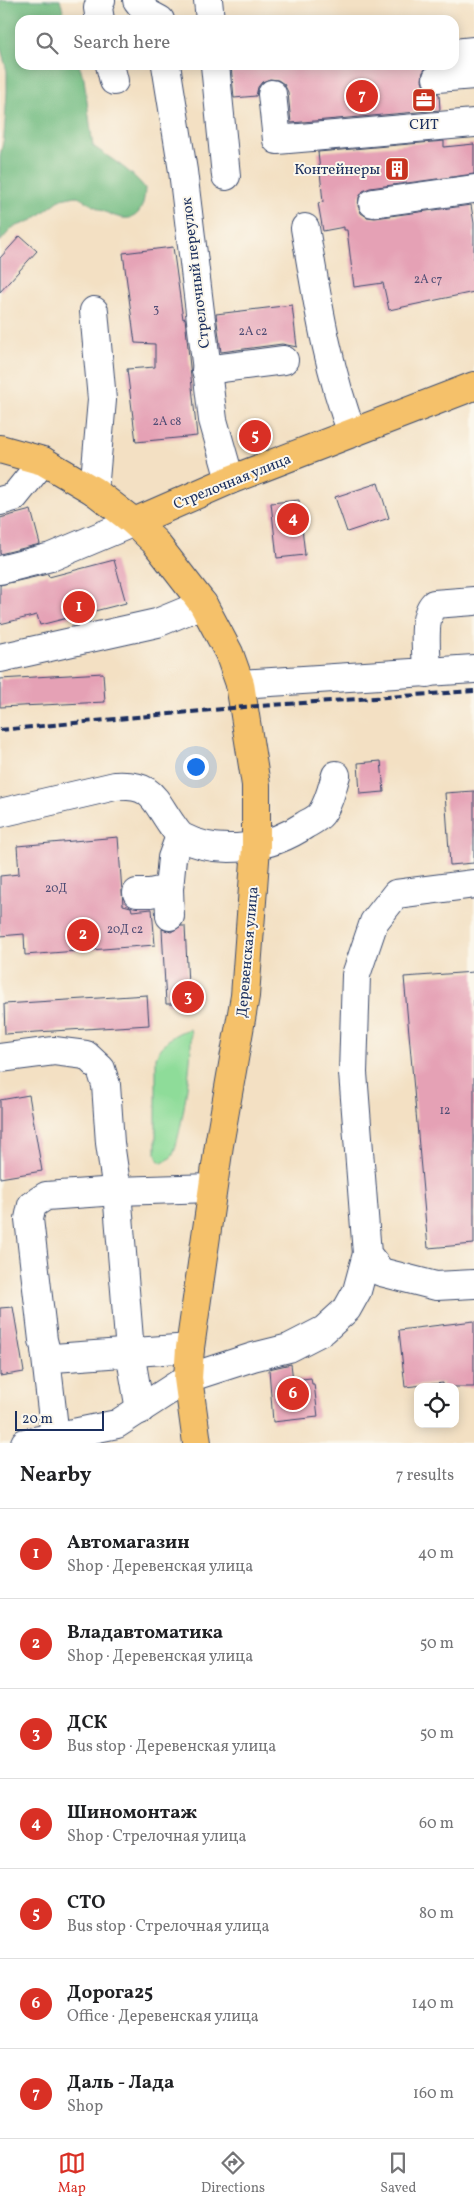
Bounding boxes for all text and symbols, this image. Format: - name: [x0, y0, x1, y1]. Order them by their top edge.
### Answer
- search box: [15, 15, 459, 70]
- icon: search: [33, 29, 61, 57]
- text: Search here: [73, 30, 170, 56]
- pin: 7: [346, 77, 378, 115]
- office icon: СИТ: [411, 87, 437, 113]
- place label: СИТ: [409, 115, 439, 136]
- building icon: Контейнеры: [384, 156, 410, 182]
- place label: Контейнеры: [294, 160, 380, 181]
- street label: Стрелочный переулок: [177, 196, 216, 349]
- house number: 2А с7: [414, 272, 442, 288]
- house number: 3: [153, 302, 159, 318]
- house number: 2А с2: [238, 324, 268, 340]
- house number: 2А с8: [153, 414, 181, 430]
- pin: 5: [239, 417, 271, 455]
- street label: Стрелочная улица: [170, 449, 295, 516]
- pin: 4: [277, 500, 309, 538]
- pin: 1: [63, 588, 95, 626]
- your location: [183, 754, 209, 780]
- house number: 20Д: [45, 881, 67, 897]
- street label: Деревенская улица: [232, 886, 265, 1019]
- pin: 2: [67, 916, 99, 954]
- house number: 20Д с2: [107, 922, 143, 938]
- pin: 3: [172, 978, 204, 1016]
- house number: 12: [439, 1103, 451, 1119]
- pin: 6: [277, 1375, 309, 1413]
- map controls: [414, 1383, 459, 1428]
- button: locate: [414, 1383, 459, 1428]
- scale bar: [15, 1408, 104, 1431]
- text: 20 m: [22, 1410, 53, 1429]
- text: Nearby: [20, 1461, 91, 1490]
- text: 7 results: [396, 1465, 454, 1487]
- text: Автомагазин: [67, 1530, 190, 1556]
- text: 1: [33, 1543, 39, 1565]
- text: 40 m: [418, 1543, 454, 1565]
- text: Shop · Деревенская улица: [67, 1556, 253, 1578]
- text: Владавтоматика: [67, 1620, 223, 1646]
- text: 2: [32, 1633, 40, 1655]
- text: 50 m: [420, 1633, 454, 1655]
- text: Shop · Деревенская улица: [67, 1646, 253, 1668]
- text: ДСК: [67, 1710, 107, 1736]
- text: 3: [32, 1723, 40, 1745]
- text: 50 m: [420, 1723, 454, 1745]
- text: Bus stop · Деревенская улица: [67, 1736, 276, 1758]
- text: Шиномонтаж: [67, 1800, 197, 1826]
- text: 4: [31, 1813, 41, 1835]
- text: 60 m: [419, 1813, 454, 1835]
- text: Shop · Стрелочная улица: [67, 1826, 246, 1848]
- text: СТО: [67, 1890, 106, 1916]
- text: 5: [32, 1903, 40, 1925]
- text: 80 m: [419, 1903, 454, 1925]
- text: Bus stop · Стрелочная улица: [67, 1916, 269, 1938]
- text: Дорога25: [67, 1980, 153, 2006]
- text: 6: [32, 1993, 40, 2015]
- text: 140 m: [412, 1993, 454, 2015]
- text: Office · Деревенская улица: [67, 2006, 259, 2028]
- text: Даль - Лада: [67, 2070, 174, 2096]
- text: 7: [32, 2083, 40, 2105]
- text: 160 m: [413, 2083, 454, 2105]
- text: Shop: [67, 2096, 103, 2118]
- tab: Map: [58, 2149, 86, 2198]
- tab: Directions: [201, 2149, 265, 2198]
- tab: Saved: [380, 2149, 416, 2198]

